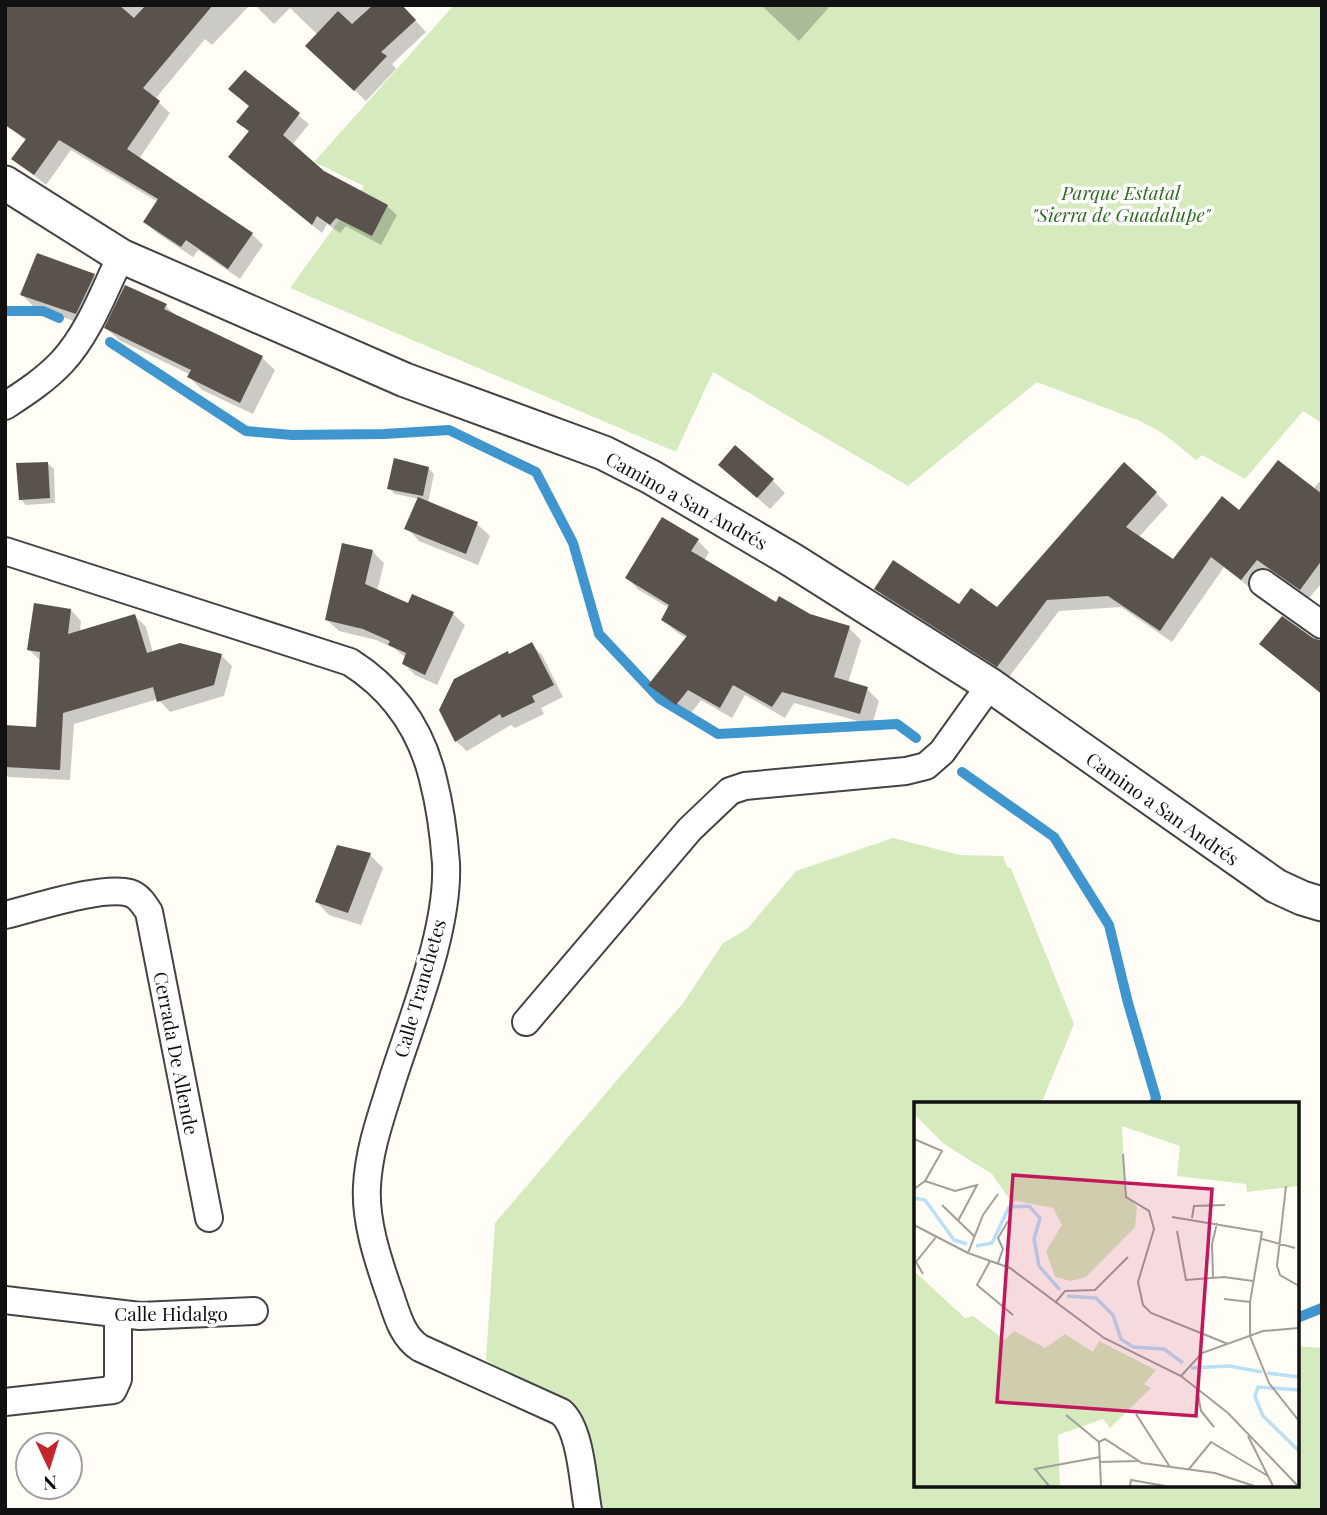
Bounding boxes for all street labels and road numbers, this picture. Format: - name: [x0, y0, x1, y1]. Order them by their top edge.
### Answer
- street label: Camino a San Andrés: [601, 445, 773, 555]
- street label: Camino a San Andrés: [1081, 745, 1245, 871]
- street label: Calle Tranchetes: [387, 916, 451, 1060]
- street label: Cerrada De Allende: [148, 969, 206, 1137]
- street label: Calle Hidalgo: [114, 1300, 228, 1326]

